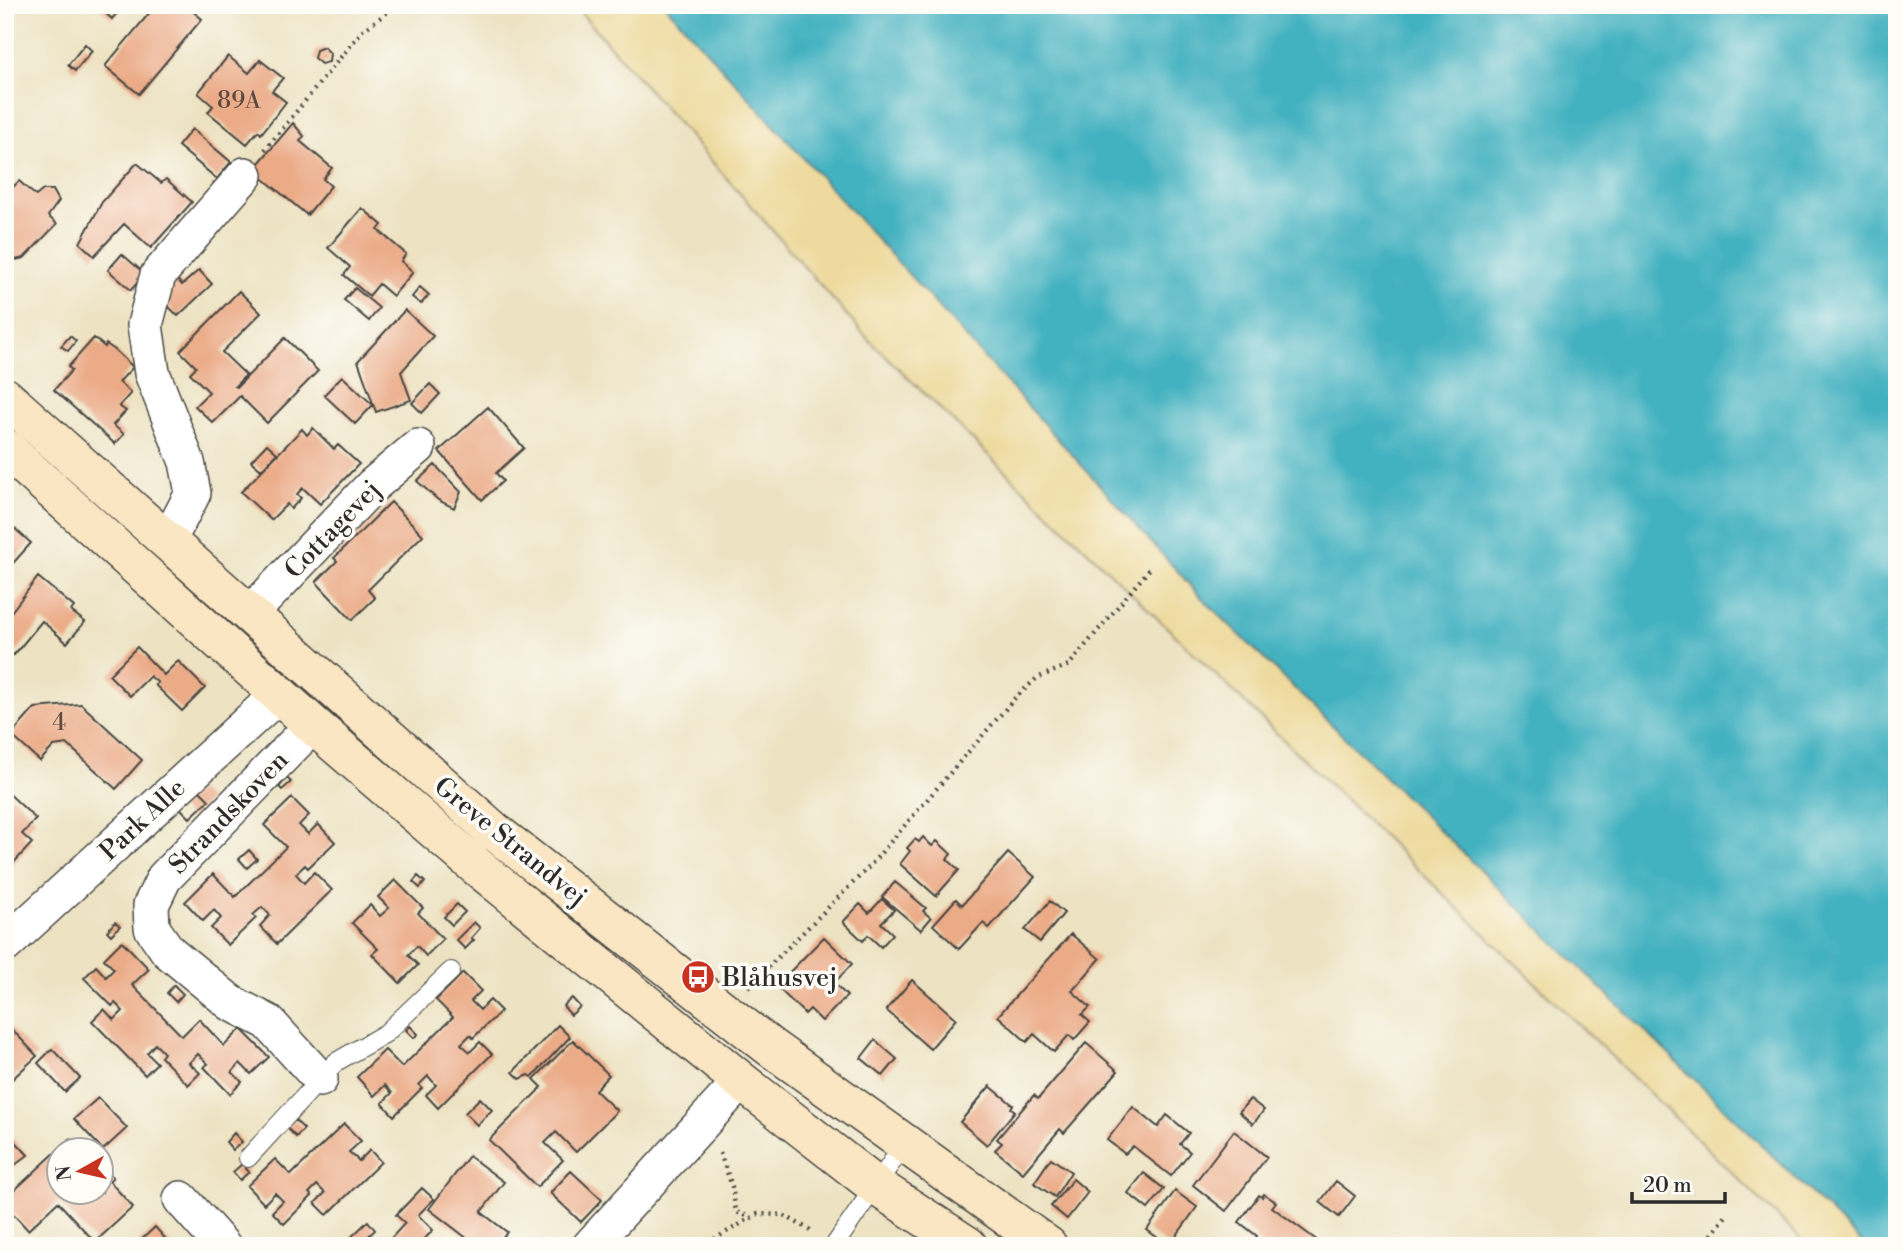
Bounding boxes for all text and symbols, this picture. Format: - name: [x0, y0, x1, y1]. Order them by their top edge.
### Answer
- house number: 89A: [217, 87, 262, 115]
- street label: Cottagevej: [278, 474, 388, 586]
- house number: 4: [52, 709, 66, 737]
- street label: Strandskoven: [162, 745, 295, 881]
- street label: Greve Strandvej: [427, 770, 593, 913]
- street label: Park Alle: [93, 772, 192, 868]
- bus stop icon: Blåhusvej: [679, 958, 717, 996]
- place label: Blåhusvej: [721, 962, 838, 994]
- north arrow: [46, 1136, 116, 1206]
- scale bar: [1632, 1160, 1725, 1204]
- text: N: [51, 1164, 77, 1182]
- text: 20 m: [1643, 1173, 1692, 1199]

